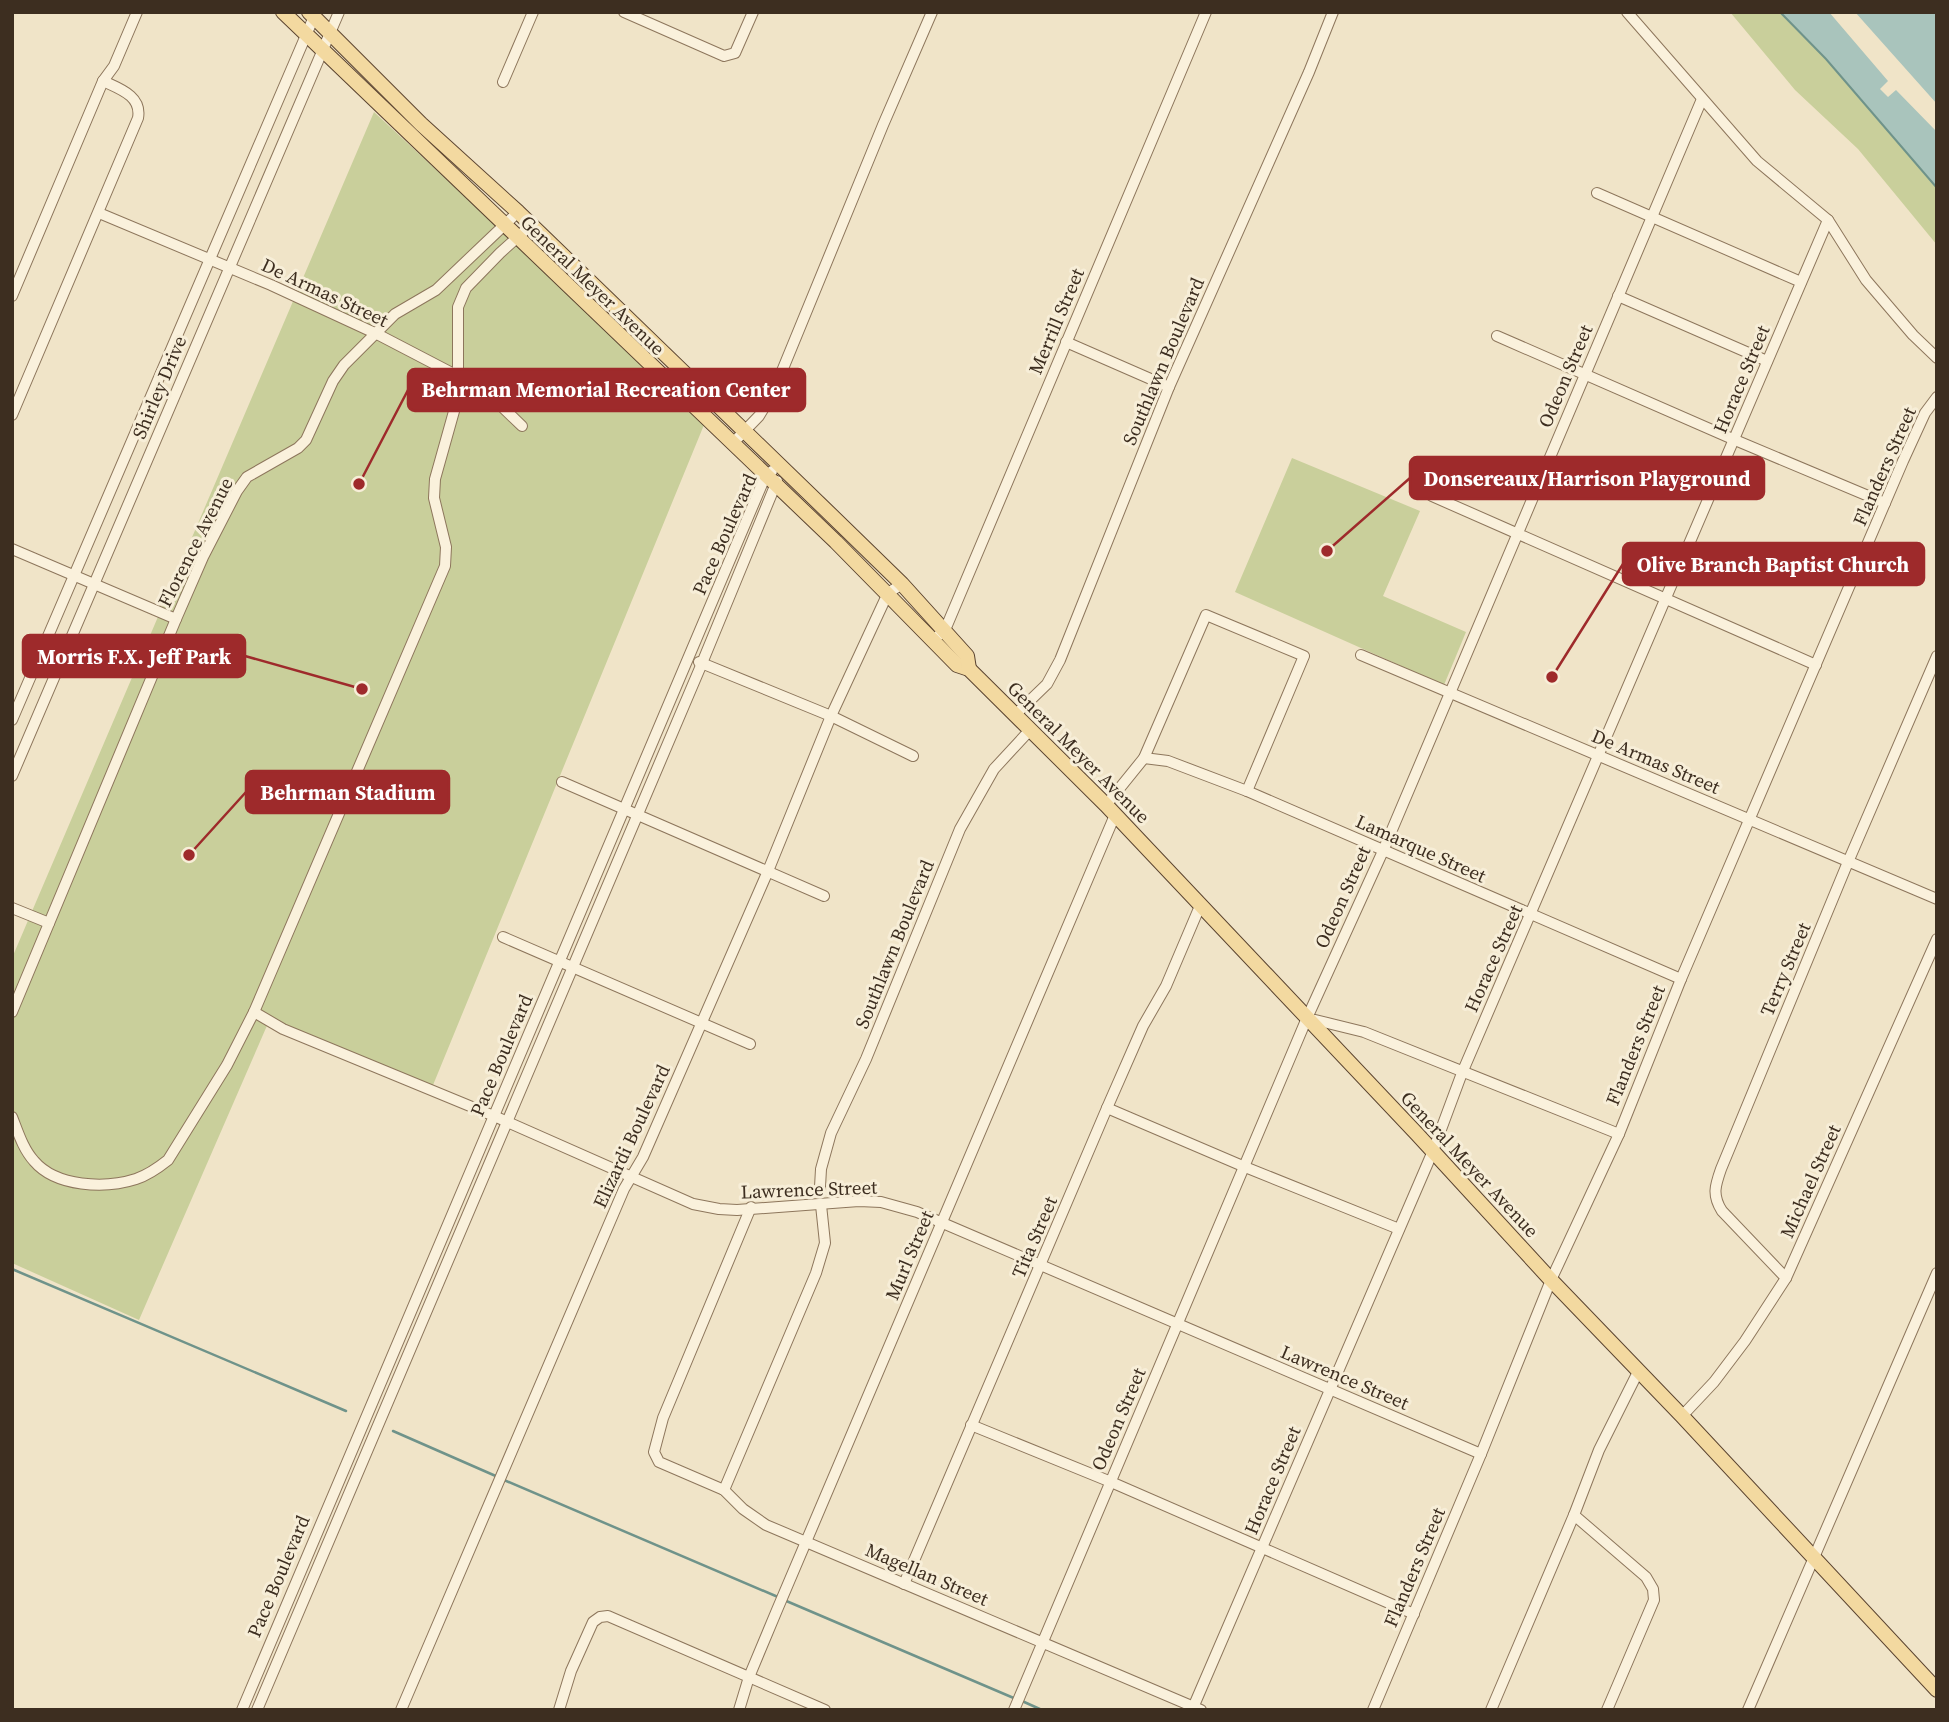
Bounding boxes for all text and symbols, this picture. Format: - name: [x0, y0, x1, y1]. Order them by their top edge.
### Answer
- street label: General Meyer Avenue: [515, 209, 671, 361]
- street label: De Armas Street: [257, 251, 393, 333]
- street label: Merrill Street: [1022, 263, 1090, 378]
- street label: Southlawn Boulevard: [1116, 273, 1210, 449]
- street label: Odeon Street: [1532, 320, 1599, 431]
- street label: Horace Street: [1707, 320, 1776, 437]
- street label: Shirley Drive: [126, 331, 192, 443]
- callout: Behrman Memorial Recreation Center: [408, 369, 805, 411]
- text: Behrman Memorial Recreation Center: [421, 375, 791, 404]
- street label: Flanders Street: [1846, 402, 1922, 530]
- callout: Donsereaux/Harrison Playground: [1410, 457, 1764, 499]
- text: Donsereaux/Harrison Playground: [1424, 464, 1751, 493]
- street label: Pace Boulevard: [686, 469, 762, 599]
- street label: Florence Avenue: [151, 473, 239, 611]
- callout: Olive Branch Baptist Church: [1623, 543, 1924, 585]
- text: Olive Branch Baptist Church: [1637, 550, 1909, 579]
- callout: Morris F.X. Jeff Park: [23, 635, 245, 677]
- text: Morris F.X. Jeff Park: [37, 642, 231, 671]
- street label: General Meyer Avenue: [1002, 675, 1156, 829]
- street label: De Armas Street: [1588, 722, 1725, 800]
- callout: Behrman Stadium: [246, 771, 449, 813]
- text: Behrman Stadium: [260, 778, 436, 807]
- street label: Lamarque Street: [1352, 808, 1491, 889]
- street label: Odeon Street: [1308, 841, 1376, 952]
- street label: Southlawn Boulevard: [848, 856, 940, 1032]
- street label: Horace Street: [1458, 899, 1529, 1016]
- street label: Terry Street: [1754, 917, 1817, 1020]
- street label: Flanders Street: [1599, 980, 1671, 1109]
- street label: Pace Boulevard: [464, 990, 538, 1120]
- street label: Elizardi Boulevard: [586, 1060, 676, 1212]
- street label: General Meyer Avenue: [1395, 1085, 1545, 1243]
- street label: Michael Street: [1773, 1119, 1847, 1242]
- street label: Lawrence Street: [740, 1174, 879, 1204]
- street label: Tita Street: [1005, 1191, 1063, 1282]
- street label: Murl Street: [879, 1206, 940, 1304]
- street label: Lawrence Street: [1277, 1338, 1414, 1416]
- street label: Odeon Street: [1085, 1363, 1152, 1474]
- street label: Horace Street: [1238, 1421, 1307, 1538]
- street label: Flanders Street: [1377, 1502, 1451, 1631]
- street label: Pace Boulevard: [241, 1511, 315, 1641]
- street label: Magellan Street: [862, 1536, 993, 1612]

